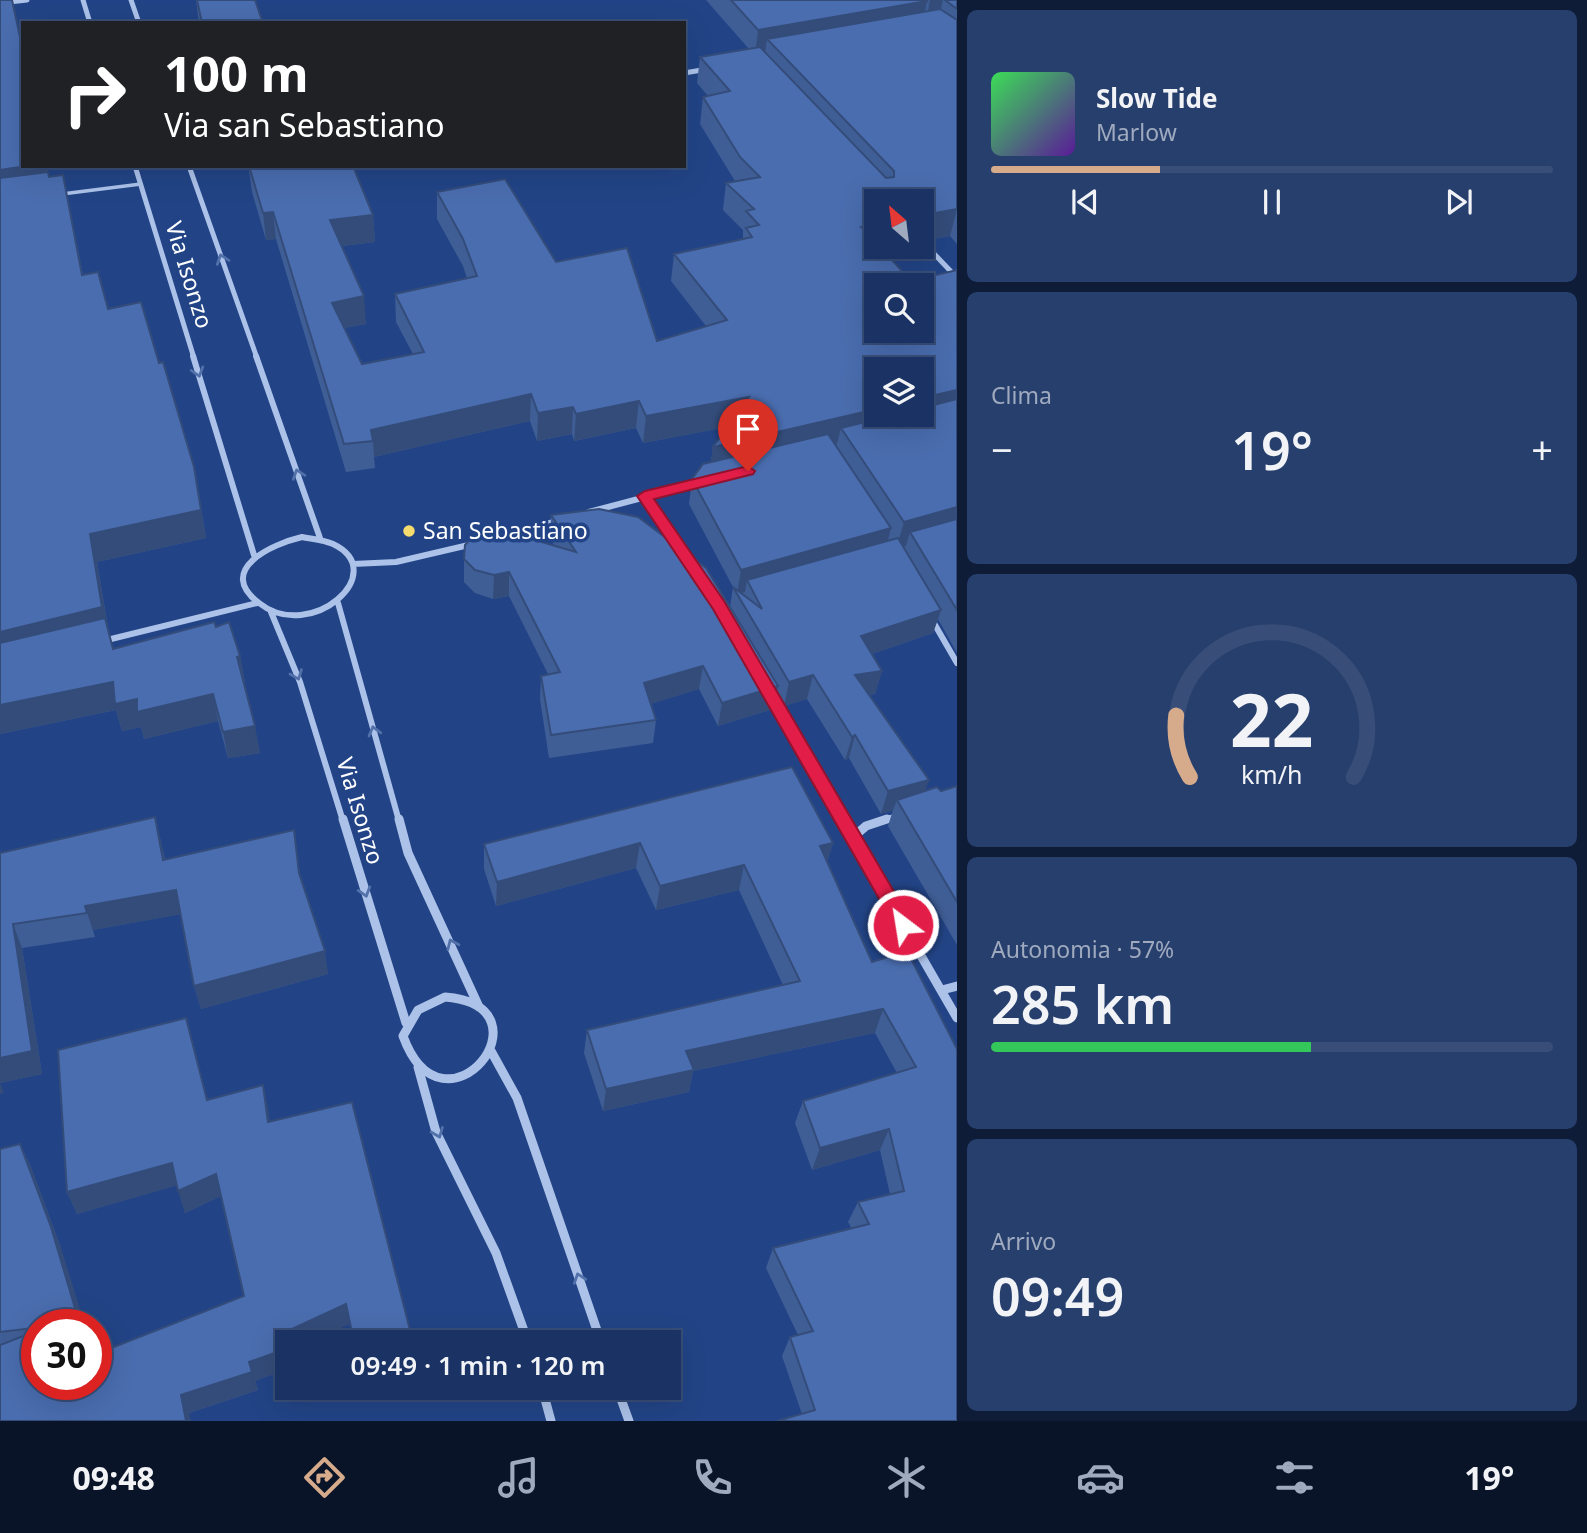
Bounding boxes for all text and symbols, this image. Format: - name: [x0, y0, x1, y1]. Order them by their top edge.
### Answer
- text: 100 m: [164, 40, 309, 106]
- icon: right: [49, 49, 140, 140]
- text: Slow Tide: [1096, 80, 1218, 116]
- text: Via san Sebastiano: [164, 103, 445, 146]
- text: Marlow: [1096, 116, 1177, 148]
- icon: previous: [1066, 183, 1104, 221]
- icon: pause: [1253, 183, 1291, 221]
- icon: next: [1440, 183, 1478, 221]
- north arrow: [864, 189, 934, 259]
- map controls: [864, 189, 934, 427]
- street label: Via Isonzo: [159, 217, 221, 332]
- one-way arrow: [216, 254, 230, 266]
- button: search: [864, 273, 934, 343]
- button: layers: [864, 357, 934, 427]
- one-way arrow: [190, 366, 205, 378]
- text: Clima: [991, 379, 1052, 411]
- pin: [718, 399, 778, 471]
- icon: arrive: [729, 410, 767, 448]
- text: 19°: [1231, 414, 1313, 485]
- text: −: [991, 423, 1013, 475]
- text: +: [1531, 423, 1553, 475]
- one-way arrow: [292, 468, 306, 480]
- place label: San Sebastiano: [423, 514, 588, 546]
- marker: San Sebastiano: [401, 523, 417, 539]
- one-way arrow: [289, 668, 303, 680]
- text: 22: [1230, 669, 1314, 768]
- one-way arrow: [368, 725, 382, 737]
- street label: Via Isonzo: [330, 753, 392, 868]
- text: km/h: [1241, 756, 1303, 790]
- one-way arrow: [357, 885, 372, 897]
- position arrow: [866, 888, 940, 962]
- text: Autonomia · 57%: [991, 933, 1174, 965]
- one-way arrow: [446, 939, 460, 951]
- text: 285 km: [991, 968, 1174, 1039]
- one-way arrow: [429, 1126, 443, 1138]
- text: Arrivo: [991, 1225, 1056, 1257]
- text: 09:49: [991, 1260, 1124, 1331]
- one-way arrow: [573, 1272, 587, 1284]
- speed limit sign: 30: [21, 1309, 112, 1400]
- text: 09:49 · 1 min · 120 m: [351, 1347, 605, 1383]
- icon: directions: [300, 1453, 349, 1502]
- icon: music: [494, 1453, 543, 1502]
- icon: phone: [688, 1453, 737, 1502]
- icon: climate: [882, 1453, 931, 1502]
- icon: car: [1076, 1453, 1125, 1502]
- icon: filters: [1270, 1453, 1319, 1502]
- text: 09:48: [73, 1456, 155, 1499]
- text: 19°: [1464, 1456, 1514, 1499]

